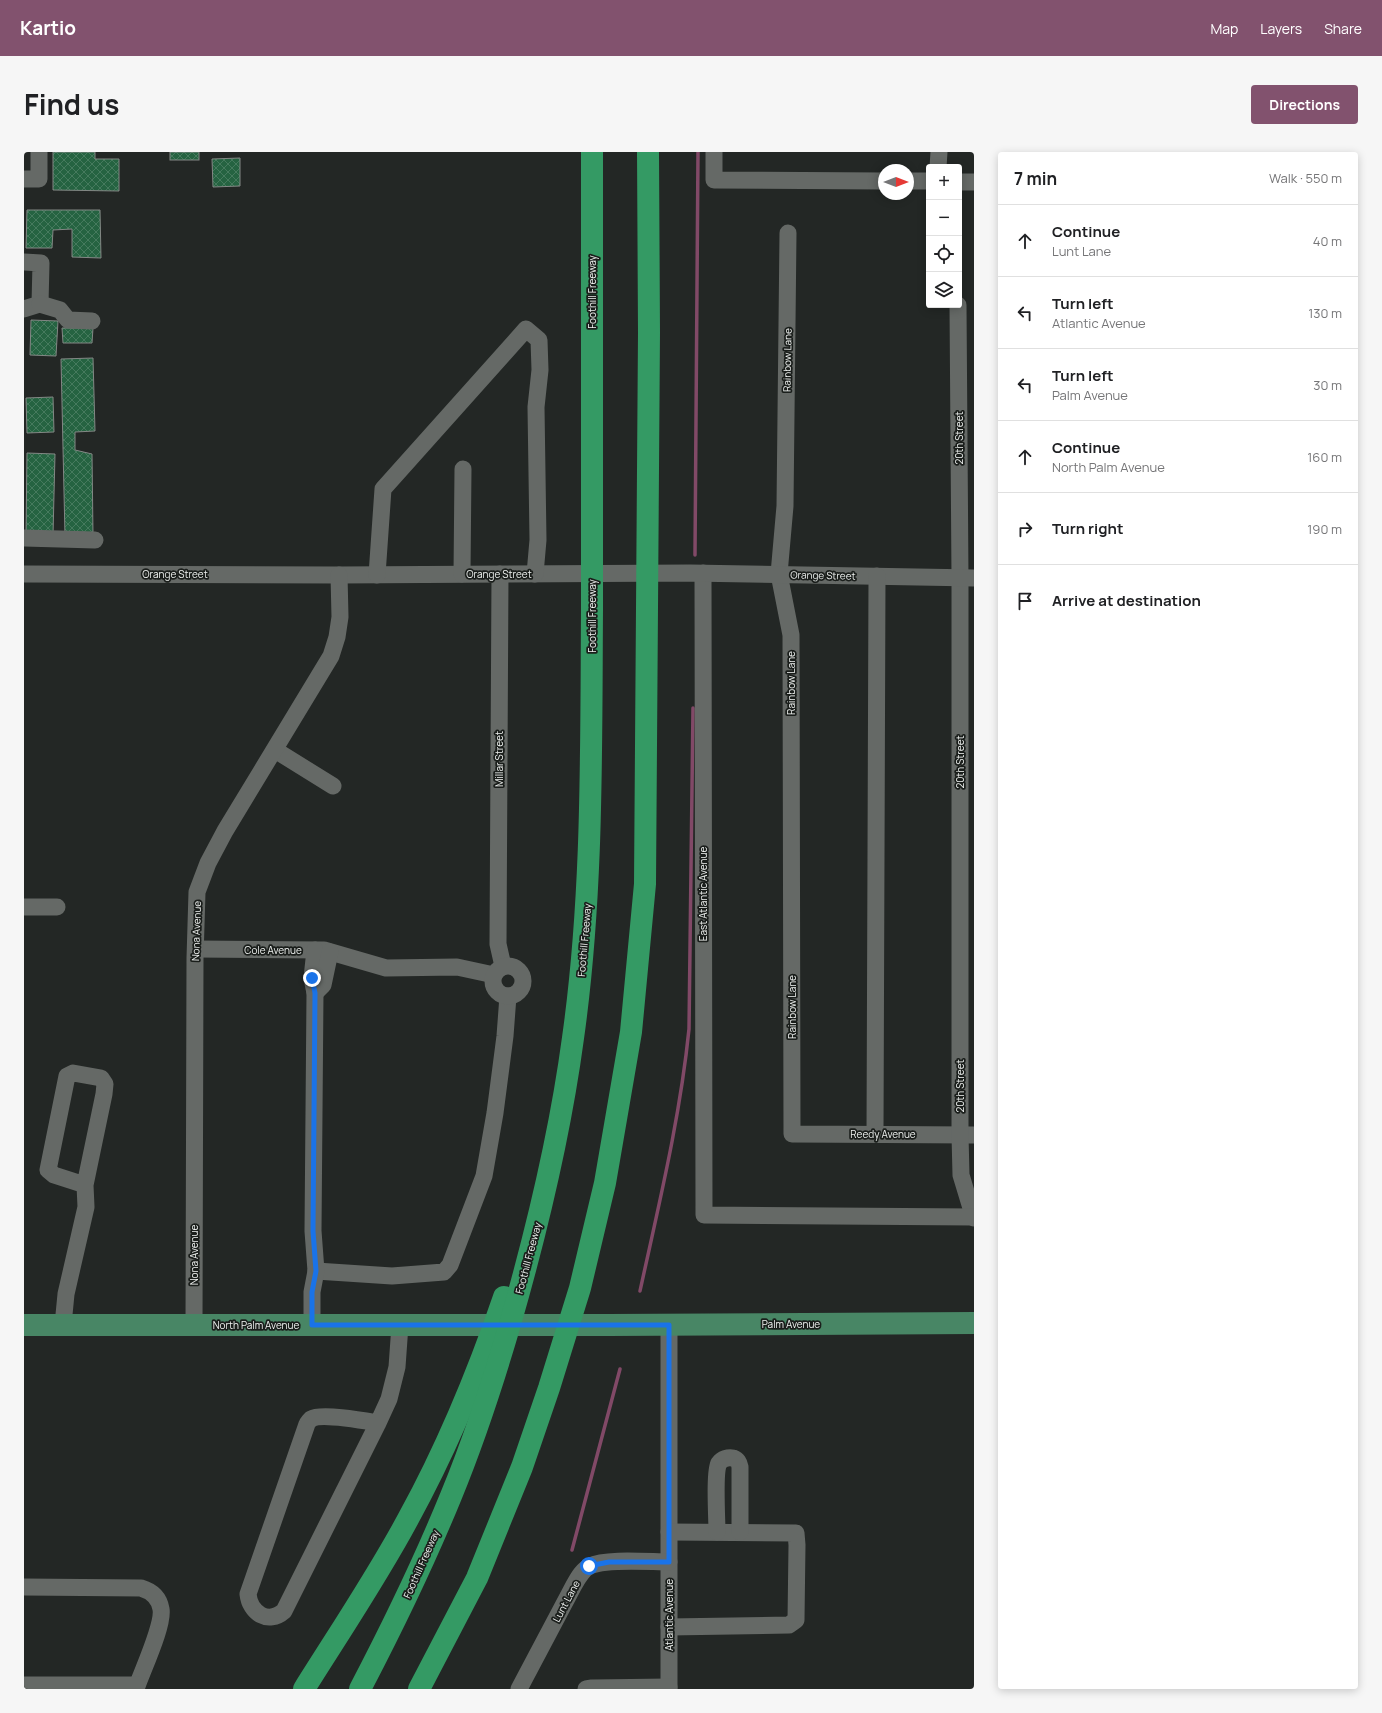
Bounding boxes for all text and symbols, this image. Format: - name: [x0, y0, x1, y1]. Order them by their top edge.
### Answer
- text: Kartio: [20, 15, 76, 41]
- text: Map: [1210, 19, 1238, 38]
- text: Layers: [1260, 19, 1302, 38]
- text: Share: [1324, 19, 1362, 38]
- text: Find us: [24, 85, 119, 123]
- button: Directions: [1251, 85, 1358, 124]
- north arrow: [878, 164, 914, 200]
- map controls: [926, 164, 962, 308]
- button: +: [926, 164, 962, 200]
- text: 7 min: [1014, 167, 1057, 190]
- text: Walk · 550 m: [1269, 169, 1342, 187]
- button: −: [926, 200, 962, 236]
- text: Continue: [1052, 221, 1120, 242]
- icon: ahead: [1014, 230, 1036, 252]
- text: 40 m: [1313, 232, 1342, 250]
- button: locate: [926, 236, 962, 272]
- text: Lunt Lane: [1052, 242, 1111, 260]
- street label: Foothill Freeway: [585, 254, 599, 329]
- button: layers: [926, 272, 962, 308]
- text: Turn left: [1052, 293, 1114, 314]
- icon: left: [1014, 302, 1036, 324]
- text: 130 m: [1308, 304, 1342, 322]
- text: Atlantic Avenue: [1052, 314, 1146, 332]
- street label: Rainbow Lane: [779, 328, 795, 392]
- text: Turn left: [1052, 365, 1114, 386]
- icon: left: [1014, 374, 1036, 396]
- text: 30 m: [1313, 376, 1342, 394]
- text: Palm Avenue: [1052, 386, 1128, 404]
- street label: 20th Street: [952, 411, 966, 465]
- text: Continue: [1052, 437, 1120, 458]
- icon: ahead: [1014, 446, 1036, 468]
- text: 160 m: [1307, 448, 1342, 466]
- text: North Palm Avenue: [1052, 458, 1165, 476]
- icon: right: [1014, 518, 1036, 540]
- text: Turn right: [1052, 518, 1123, 539]
- text: 190 m: [1307, 520, 1342, 538]
- street label: Orange Street: [142, 567, 208, 581]
- street label: Orange Street: [466, 567, 532, 581]
- street label: Orange Street: [790, 567, 856, 583]
- street label: Foothill Freeway: [585, 578, 599, 653]
- icon: arrive: [1014, 590, 1036, 612]
- text: Arrive at destination: [1052, 590, 1201, 611]
- street label: Rainbow Lane: [784, 651, 798, 715]
- street label: Millar Street: [492, 731, 506, 787]
- street label: 20th Street: [953, 735, 967, 789]
- street label: East Atlantic Avenue: [696, 847, 710, 941]
- street label: Nona Avenue: [188, 900, 204, 961]
- street label: Foothill Freeway: [574, 902, 594, 977]
- street label: Cole Avenue: [244, 943, 302, 957]
- route end: [303, 969, 321, 987]
- street label: Rainbow Lane: [785, 975, 799, 1039]
- street label: 20th Street: [953, 1059, 967, 1113]
- street label: Reedy Avenue: [850, 1127, 916, 1141]
- street label: Foothill Freeway: [512, 1220, 544, 1295]
- street label: Nona Avenue: [187, 1225, 201, 1285]
- street label: Palm Avenue: [762, 1317, 820, 1331]
- street label: North Palm Avenue: [213, 1318, 300, 1332]
- street label: Foothill Freeway: [400, 1527, 443, 1600]
- route start: [580, 1557, 598, 1575]
- street label: Lunt Lane: [549, 1578, 583, 1624]
- street label: Atlantic Avenue: [662, 1579, 676, 1651]

